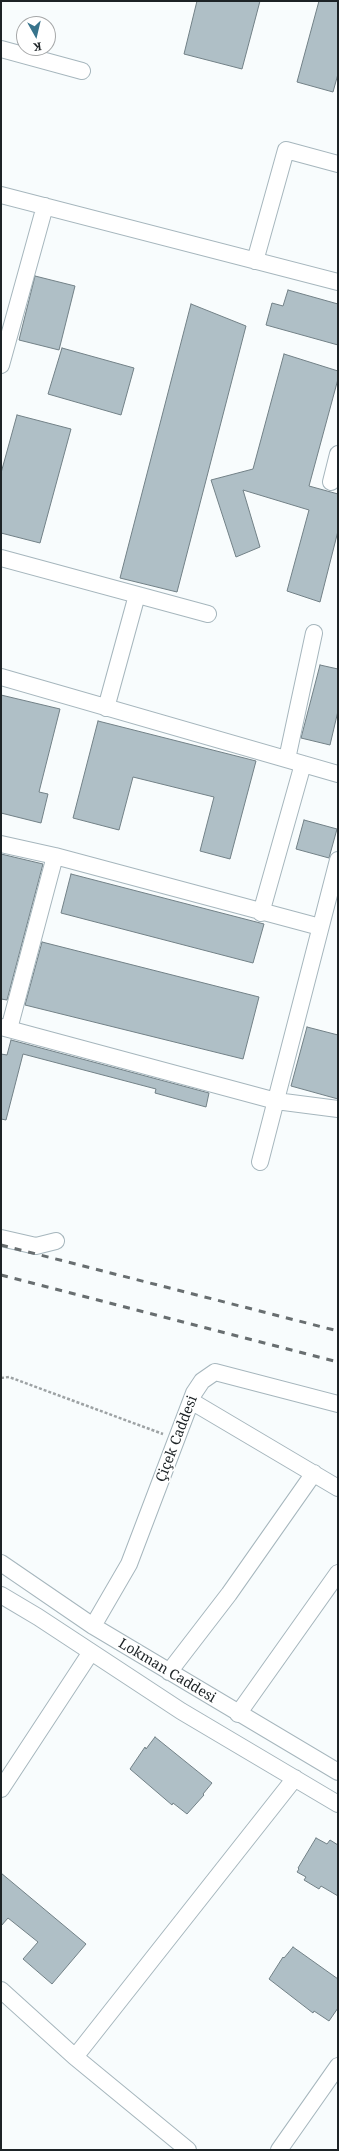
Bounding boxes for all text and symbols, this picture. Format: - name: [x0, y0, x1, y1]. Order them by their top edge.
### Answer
- north arrow: [16, 16, 56, 56]
- text: K: [33, 39, 43, 55]
- street label: Çiçek Caddesi: [153, 1393, 201, 1485]
- street label: Lokman Caddesi: [115, 1635, 219, 1707]

